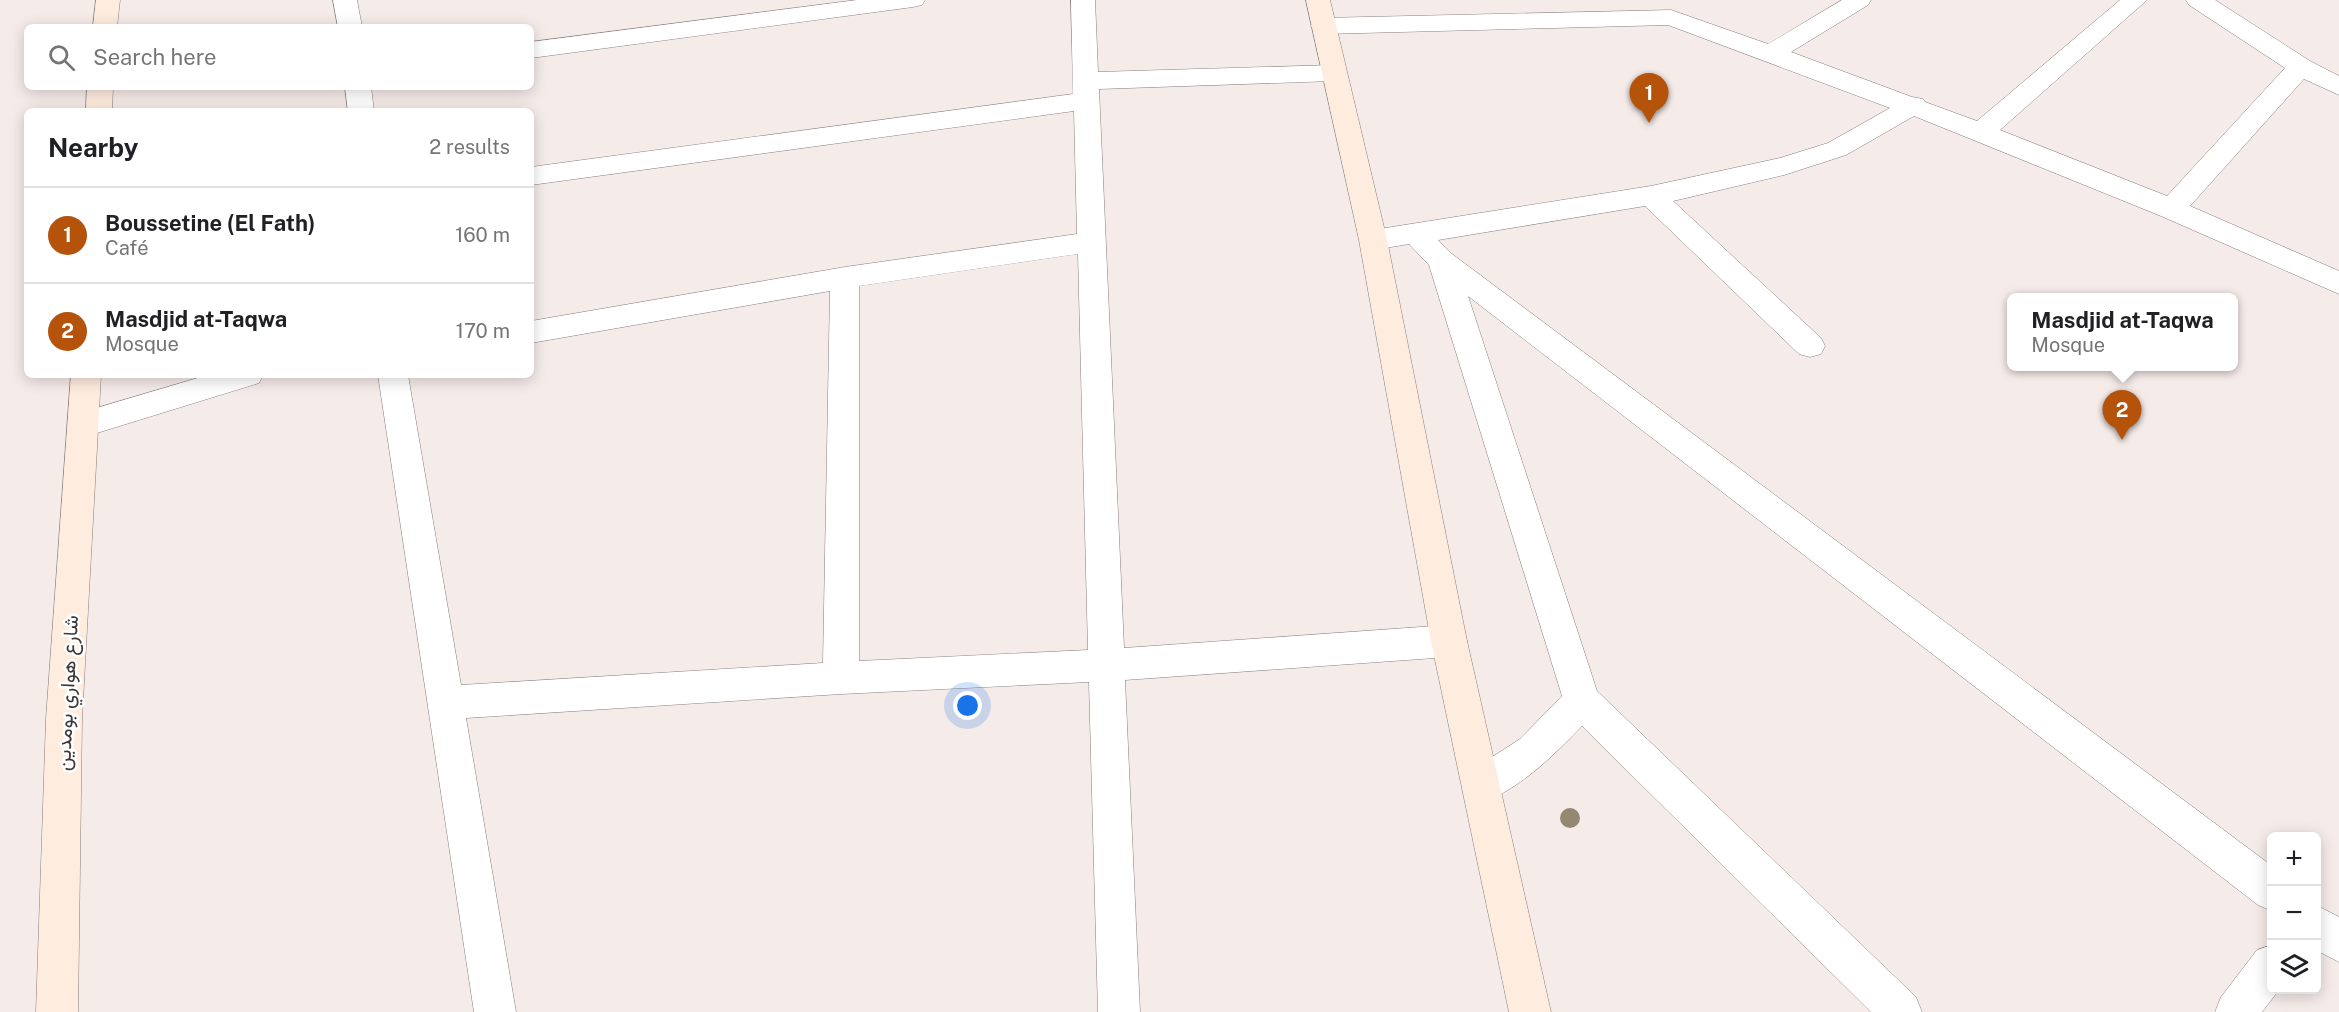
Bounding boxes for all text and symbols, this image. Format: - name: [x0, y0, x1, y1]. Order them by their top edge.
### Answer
- search box: [24, 24, 534, 90]
- icon: search: [45, 41, 78, 74]
- text: Search here: [93, 44, 217, 70]
- pin: 1: [1630, 74, 1668, 123]
- text: Nearby: [48, 132, 138, 163]
- text: 2 results: [429, 135, 510, 159]
- text: Boussetine (El Fath): [105, 210, 315, 236]
- text: 1: [63, 223, 72, 247]
- text: 160 m: [455, 223, 510, 247]
- text: Café: [105, 236, 148, 260]
- popup: [2007, 293, 2238, 371]
- text: Masdjid at-Taqwa: [105, 306, 287, 332]
- text: Masdjid at-Taqwa: [2031, 307, 2214, 333]
- text: 2: [61, 319, 74, 343]
- text: 170 m: [456, 319, 510, 343]
- text: Mosque: [105, 332, 179, 356]
- text: Mosque: [2031, 333, 2105, 357]
- pin: 2: [2102, 390, 2142, 440]
- street label: شارع هواري بومدين: [51, 615, 88, 772]
- your location: [953, 691, 982, 720]
- map controls: [2267, 832, 2321, 994]
- button: +: [2267, 832, 2321, 886]
- button: −: [2267, 886, 2321, 940]
- button: layers: [2267, 940, 2321, 994]

